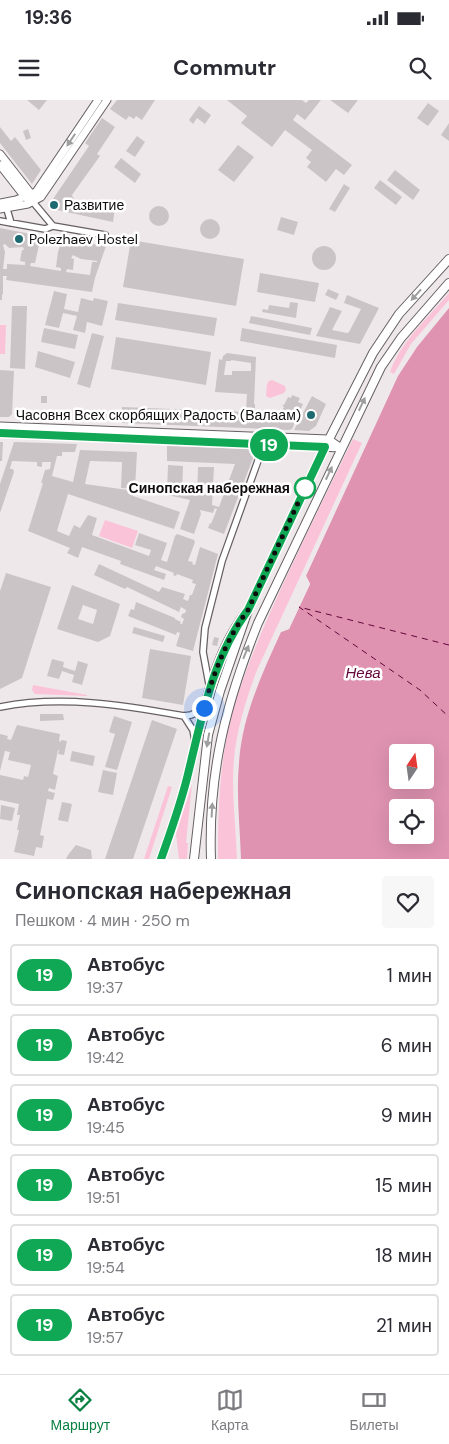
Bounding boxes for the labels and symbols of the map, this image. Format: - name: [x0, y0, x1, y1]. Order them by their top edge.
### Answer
- one-way arrow: [66, 134, 76, 147]
- place label: Развитие: [64, 196, 124, 214]
- marker: Развитие: [48, 199, 60, 211]
- place label: Polezhaev Hostel: [29, 230, 138, 248]
- marker: Polezhaev Hostel: [13, 233, 25, 245]
- one-way arrow: [411, 289, 422, 302]
- one-way arrow: [358, 397, 366, 411]
- place label: Часовня Всех скорбящих Радость (Валаам): [16, 406, 301, 424]
- marker: Часовня Всех скорбящих Радость (Валаам): [305, 409, 317, 421]
- line badge: 19: [246, 429, 292, 461]
- one-way arrow: [325, 466, 333, 480]
- marker: Синопская набережная: [294, 477, 316, 499]
- place label: Синопская набережная: [129, 479, 290, 497]
- one-way arrow: [243, 645, 251, 659]
- water label: Нева: [345, 663, 381, 683]
- your location: [192, 696, 217, 721]
- one-way arrow: [203, 732, 211, 748]
- north arrow: [389, 744, 434, 789]
- one-way arrow: [208, 802, 216, 818]

